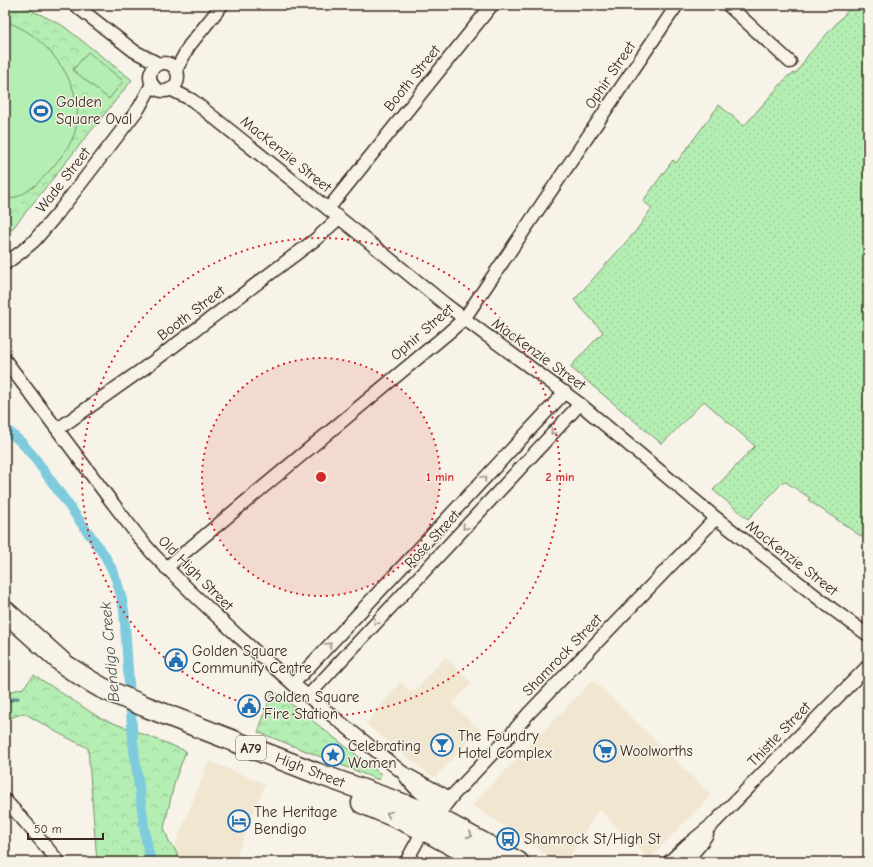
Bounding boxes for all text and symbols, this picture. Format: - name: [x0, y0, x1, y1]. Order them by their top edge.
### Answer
- street label: Ophir Street: [581, 37, 640, 112]
- street label: Booth Street: [380, 41, 445, 115]
- place label: Golden Square Oval: [56, 93, 132, 128]
- sports icon: Golden Square Oval: [28, 98, 54, 124]
- street label: MacKenzie Street: [237, 112, 336, 197]
- street label: Wade Street: [32, 143, 94, 216]
- street label: Booth Street: [154, 281, 229, 344]
- street label: Ophir Street: [387, 299, 458, 364]
- street label: MacKenzie Street: [488, 314, 590, 395]
- one-way arrow: [551, 427, 558, 435]
- centre of rings: [314, 470, 328, 484]
- text: 1 min: [426, 470, 454, 484]
- text: 2 min: [545, 470, 575, 484]
- one-way arrow: [480, 475, 487, 483]
- street label: Rose Street: [401, 506, 464, 572]
- street label: MacKenzie Street: [742, 517, 842, 600]
- one-way arrow: [462, 522, 470, 530]
- street label: Old High Street: [155, 532, 238, 615]
- water label: Bendigo Creek: [97, 601, 123, 703]
- street label: Shamrock Street: [518, 610, 606, 700]
- one-way arrow: [373, 617, 381, 625]
- place label: Golden Square Community Centre: [192, 642, 312, 677]
- one-way arrow: [324, 642, 332, 650]
- public building icon: Golden Square Community Centre: [163, 647, 189, 673]
- place label: Golden Square Fire Station: [264, 688, 360, 723]
- public building icon: Golden Square Fire Station: [236, 693, 262, 719]
- street label: Thistle Street: [744, 697, 815, 770]
- place label: The Foundry Hotel Complex: [458, 727, 553, 762]
- bar icon: The Foundry Hotel Complex: [429, 732, 455, 758]
- road number: A79: [236, 736, 266, 760]
- place label: Celebrating Women: [348, 737, 421, 772]
- supermarket icon: Woolworths: [592, 738, 618, 764]
- place icon: Celebrating Women: [320, 742, 346, 768]
- place label: Woolworths: [620, 742, 693, 760]
- street label: High Street: [273, 749, 348, 792]
- place label: The Heritage Bendigo: [254, 803, 338, 838]
- hotel icon: The Heritage Bendigo: [226, 808, 252, 834]
- one-way arrow: [385, 811, 393, 819]
- scale bar: [28, 815, 103, 841]
- text: 50 m: [34, 822, 62, 836]
- bus stop icon: Shamrock St/High St: [495, 826, 521, 852]
- place label: Shamrock St/High St: [524, 830, 661, 848]
- one-way arrow: [466, 831, 473, 838]

